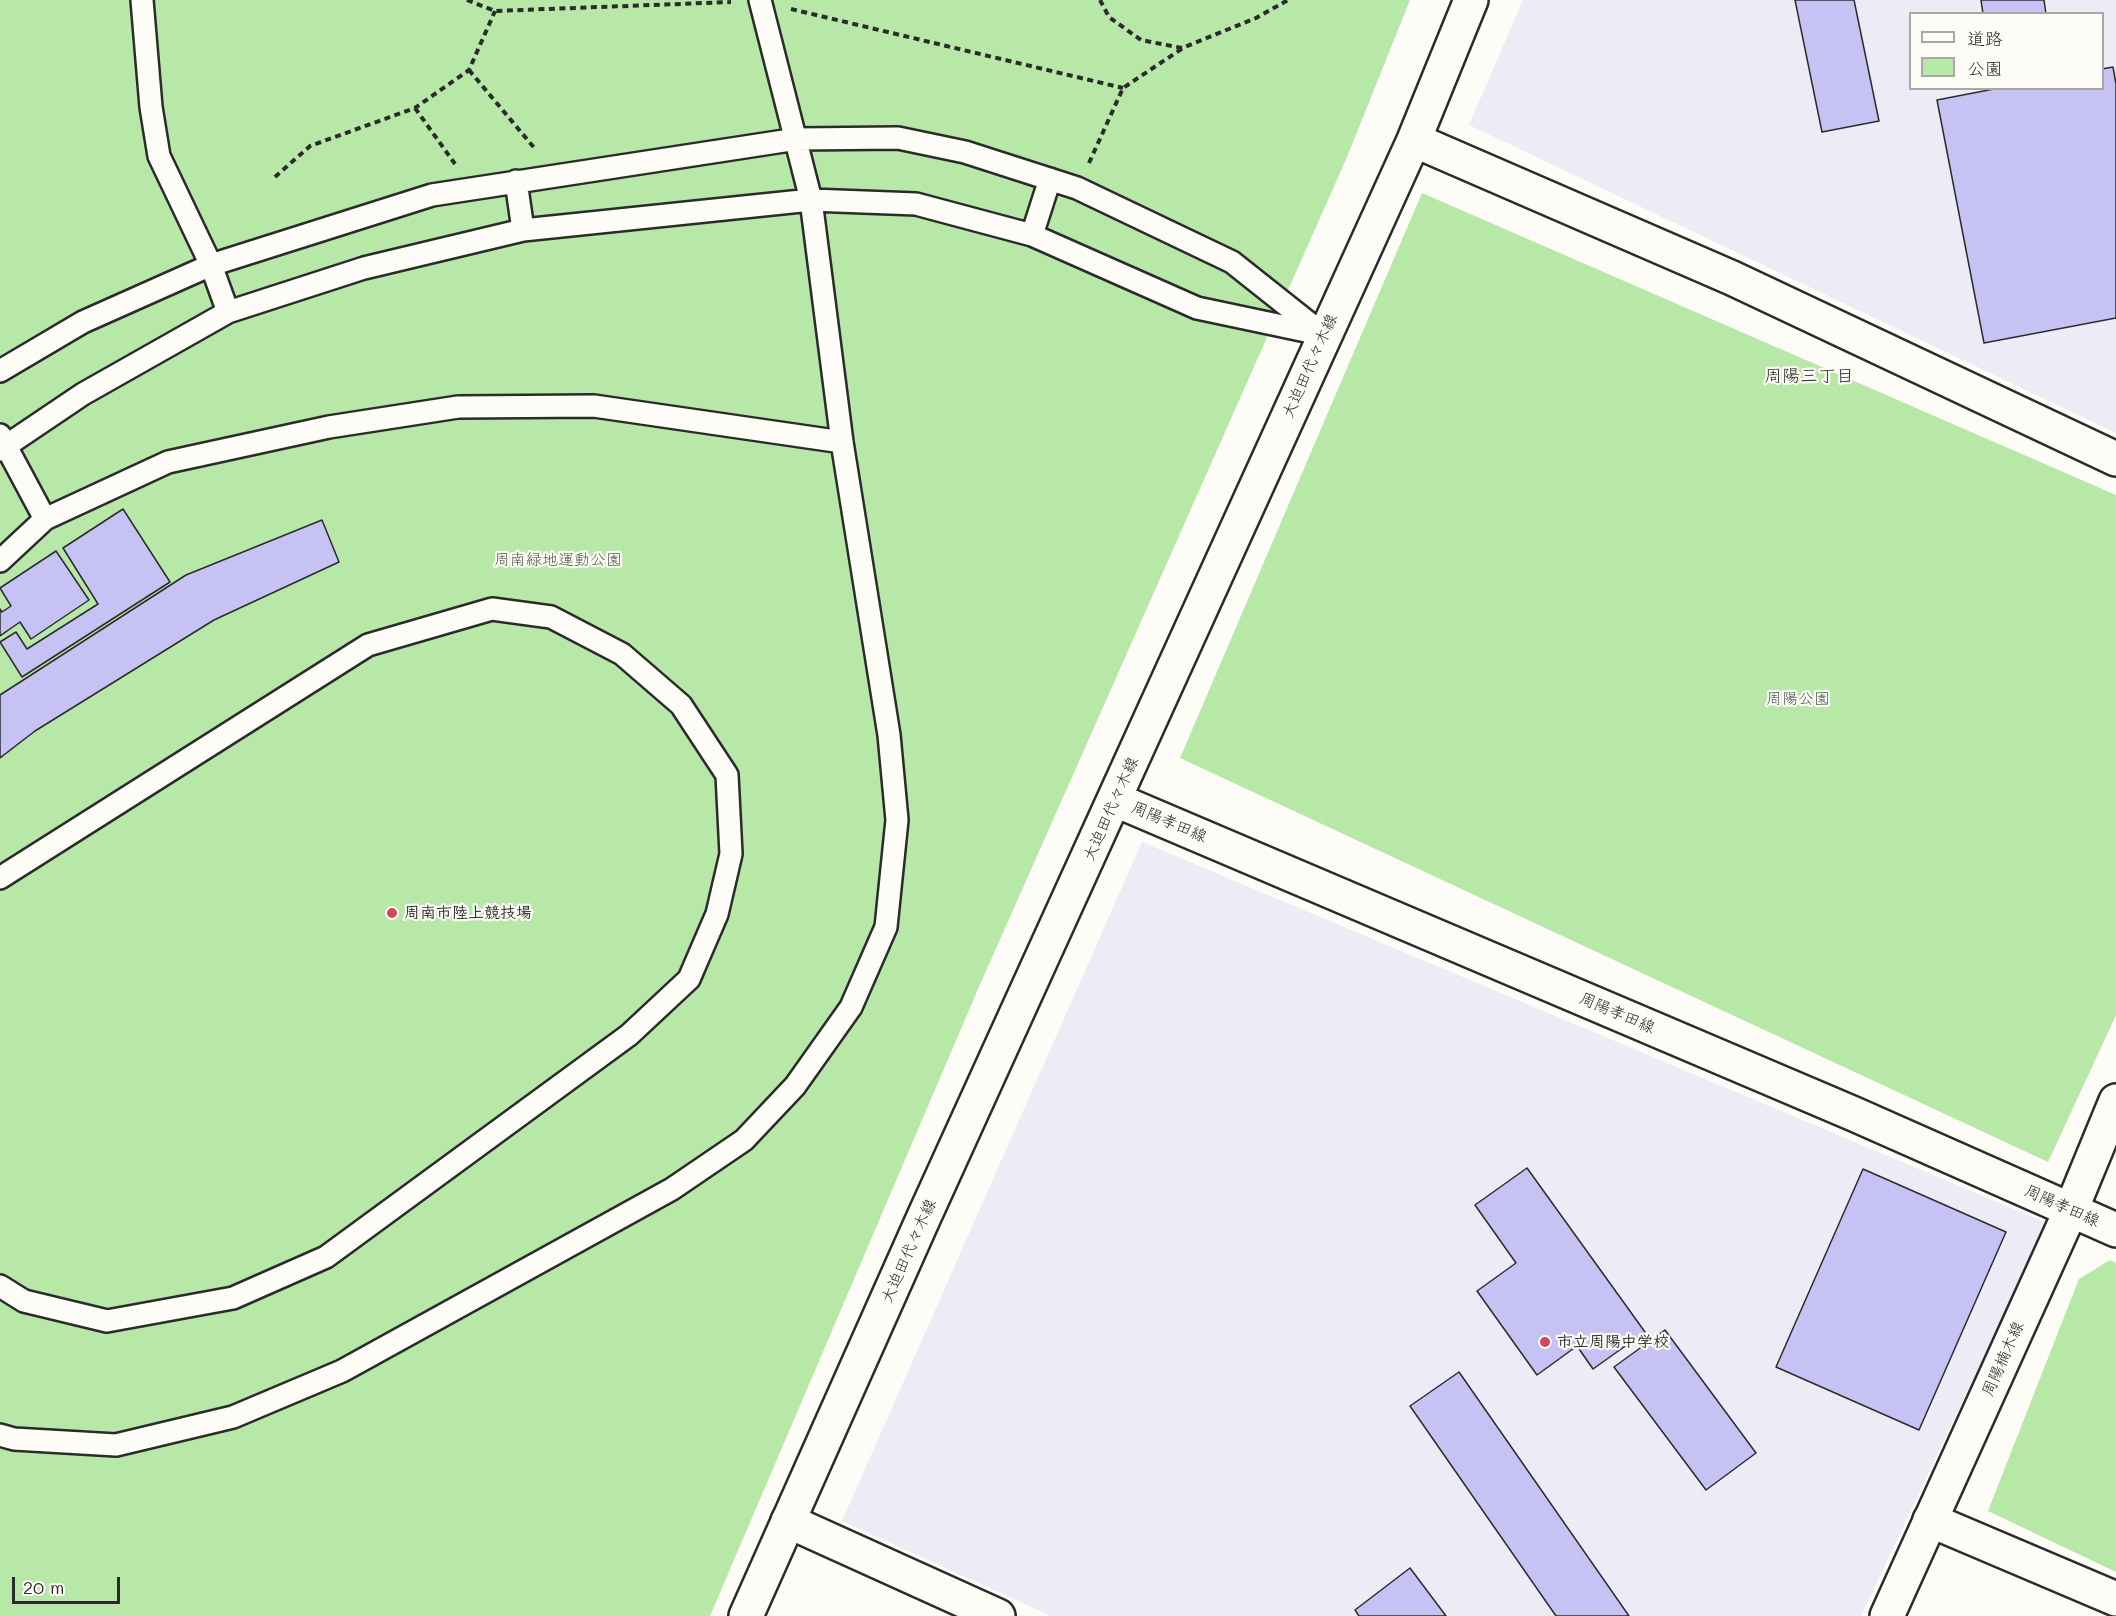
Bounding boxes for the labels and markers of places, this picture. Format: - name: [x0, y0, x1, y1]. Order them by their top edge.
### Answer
- place label: 周南市陸上競技場: [404, 903, 532, 923]
- marker: 周南市陸上競技場: [385, 906, 399, 920]
- place label: 市立周陽中学校: [1557, 1332, 1669, 1352]
- marker: 市立周陽中学校: [1538, 1335, 1552, 1349]

